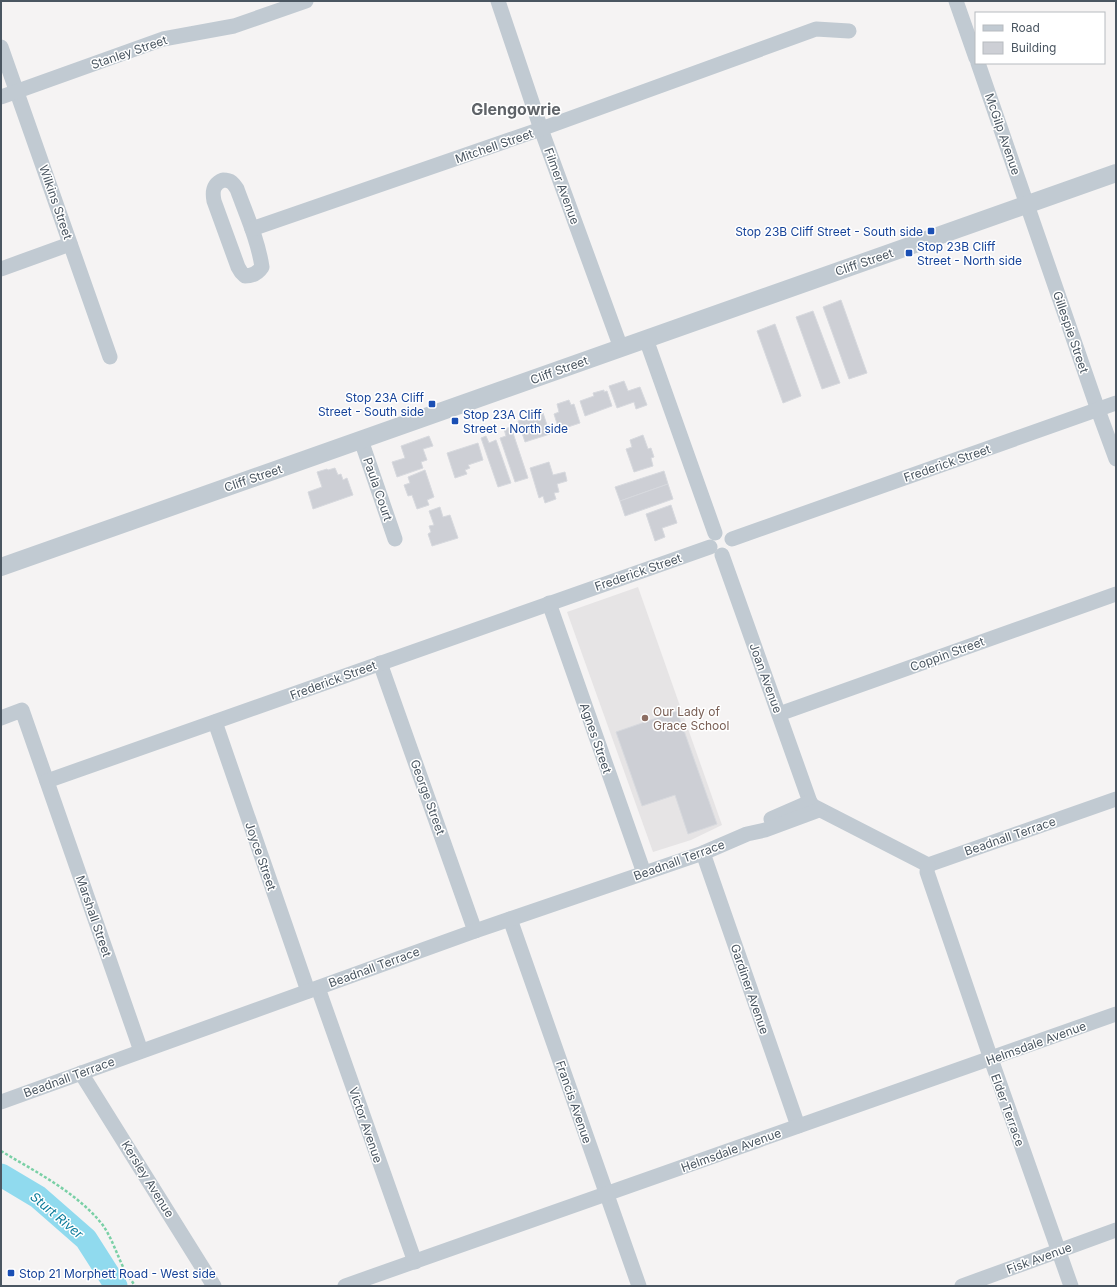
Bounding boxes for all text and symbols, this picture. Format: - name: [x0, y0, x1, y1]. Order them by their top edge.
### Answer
- legend: [975, 12, 1105, 64]
- text: Road: [1011, 20, 1040, 35]
- street label: Stanley Street: [89, 32, 169, 72]
- text: Building: [1011, 40, 1056, 55]
- street label: McGilp Avenue: [982, 91, 1024, 177]
- district label: Glengowrie: [471, 99, 561, 119]
- street label: Mitchell Street: [453, 126, 535, 166]
- street label: Filmer Avenue: [541, 146, 583, 226]
- street label: Wilkins Street: [36, 163, 76, 241]
- place label: Stop 23B Cliff Street - South side: [735, 224, 923, 239]
- marker: Stop 23B Cliff Street - South side: [926, 226, 936, 236]
- place label: Stop 23B Cliff Street - North side: [917, 239, 1022, 268]
- street label: Cliff Street: [833, 245, 895, 279]
- marker: Stop 23B Cliff Street - North side: [904, 248, 914, 258]
- street label: Gillespie Street: [1050, 289, 1092, 375]
- street label: Cliff Street: [528, 353, 590, 387]
- place label: Stop 23A Cliff Street - South side: [318, 390, 425, 419]
- marker: Stop 23A Cliff Street - South side: [427, 399, 437, 409]
- place label: Stop 23A Cliff Street - North side: [463, 407, 568, 436]
- marker: Stop 23A Cliff Street - North side: [450, 416, 460, 426]
- street label: Frederick Street: [902, 441, 992, 485]
- street label: Paula Court: [360, 455, 396, 523]
- street label: Cliff Street: [222, 461, 284, 495]
- street label: Frederick Street: [593, 550, 683, 594]
- street label: Coppin Street: [908, 634, 986, 674]
- street label: Joan Avenue: [746, 641, 786, 715]
- street label: Frederick Street: [288, 657, 378, 703]
- street label: Agnes Street: [577, 701, 615, 775]
- place label: Our Lady of Grace School: [653, 704, 729, 733]
- marker: Our Lady of Grace School: [640, 713, 650, 723]
- street label: George Street: [407, 757, 449, 837]
- street label: Beadnall Terrace: [962, 813, 1058, 859]
- street label: Joyce Street: [242, 820, 280, 892]
- street label: Beadnall Terrace: [631, 837, 727, 883]
- street label: Marshall Street: [73, 873, 115, 959]
- street label: Gardiner Avenue: [728, 942, 772, 1036]
- street label: Beadnall Terrace: [326, 944, 422, 990]
- street label: Helmsdale Avenue: [984, 1018, 1088, 1068]
- street label: Beadnall Terrace: [21, 1054, 117, 1100]
- street label: Francis Avenue: [553, 1059, 595, 1145]
- street label: Elder Terrace: [988, 1072, 1028, 1148]
- street label: Victor Avenue: [346, 1085, 386, 1165]
- street label: Helmsdale Avenue: [679, 1125, 783, 1175]
- street label: Kersley Avenue: [118, 1138, 178, 1220]
- water label: Sturt River: [27, 1188, 88, 1242]
- street label: Fisk Avenue: [1004, 1239, 1074, 1277]
- place label: Stop 21 Morphett Road - West side: [19, 1266, 216, 1281]
- marker: Stop 21 Morphett Road - West side: [6, 1268, 16, 1278]

